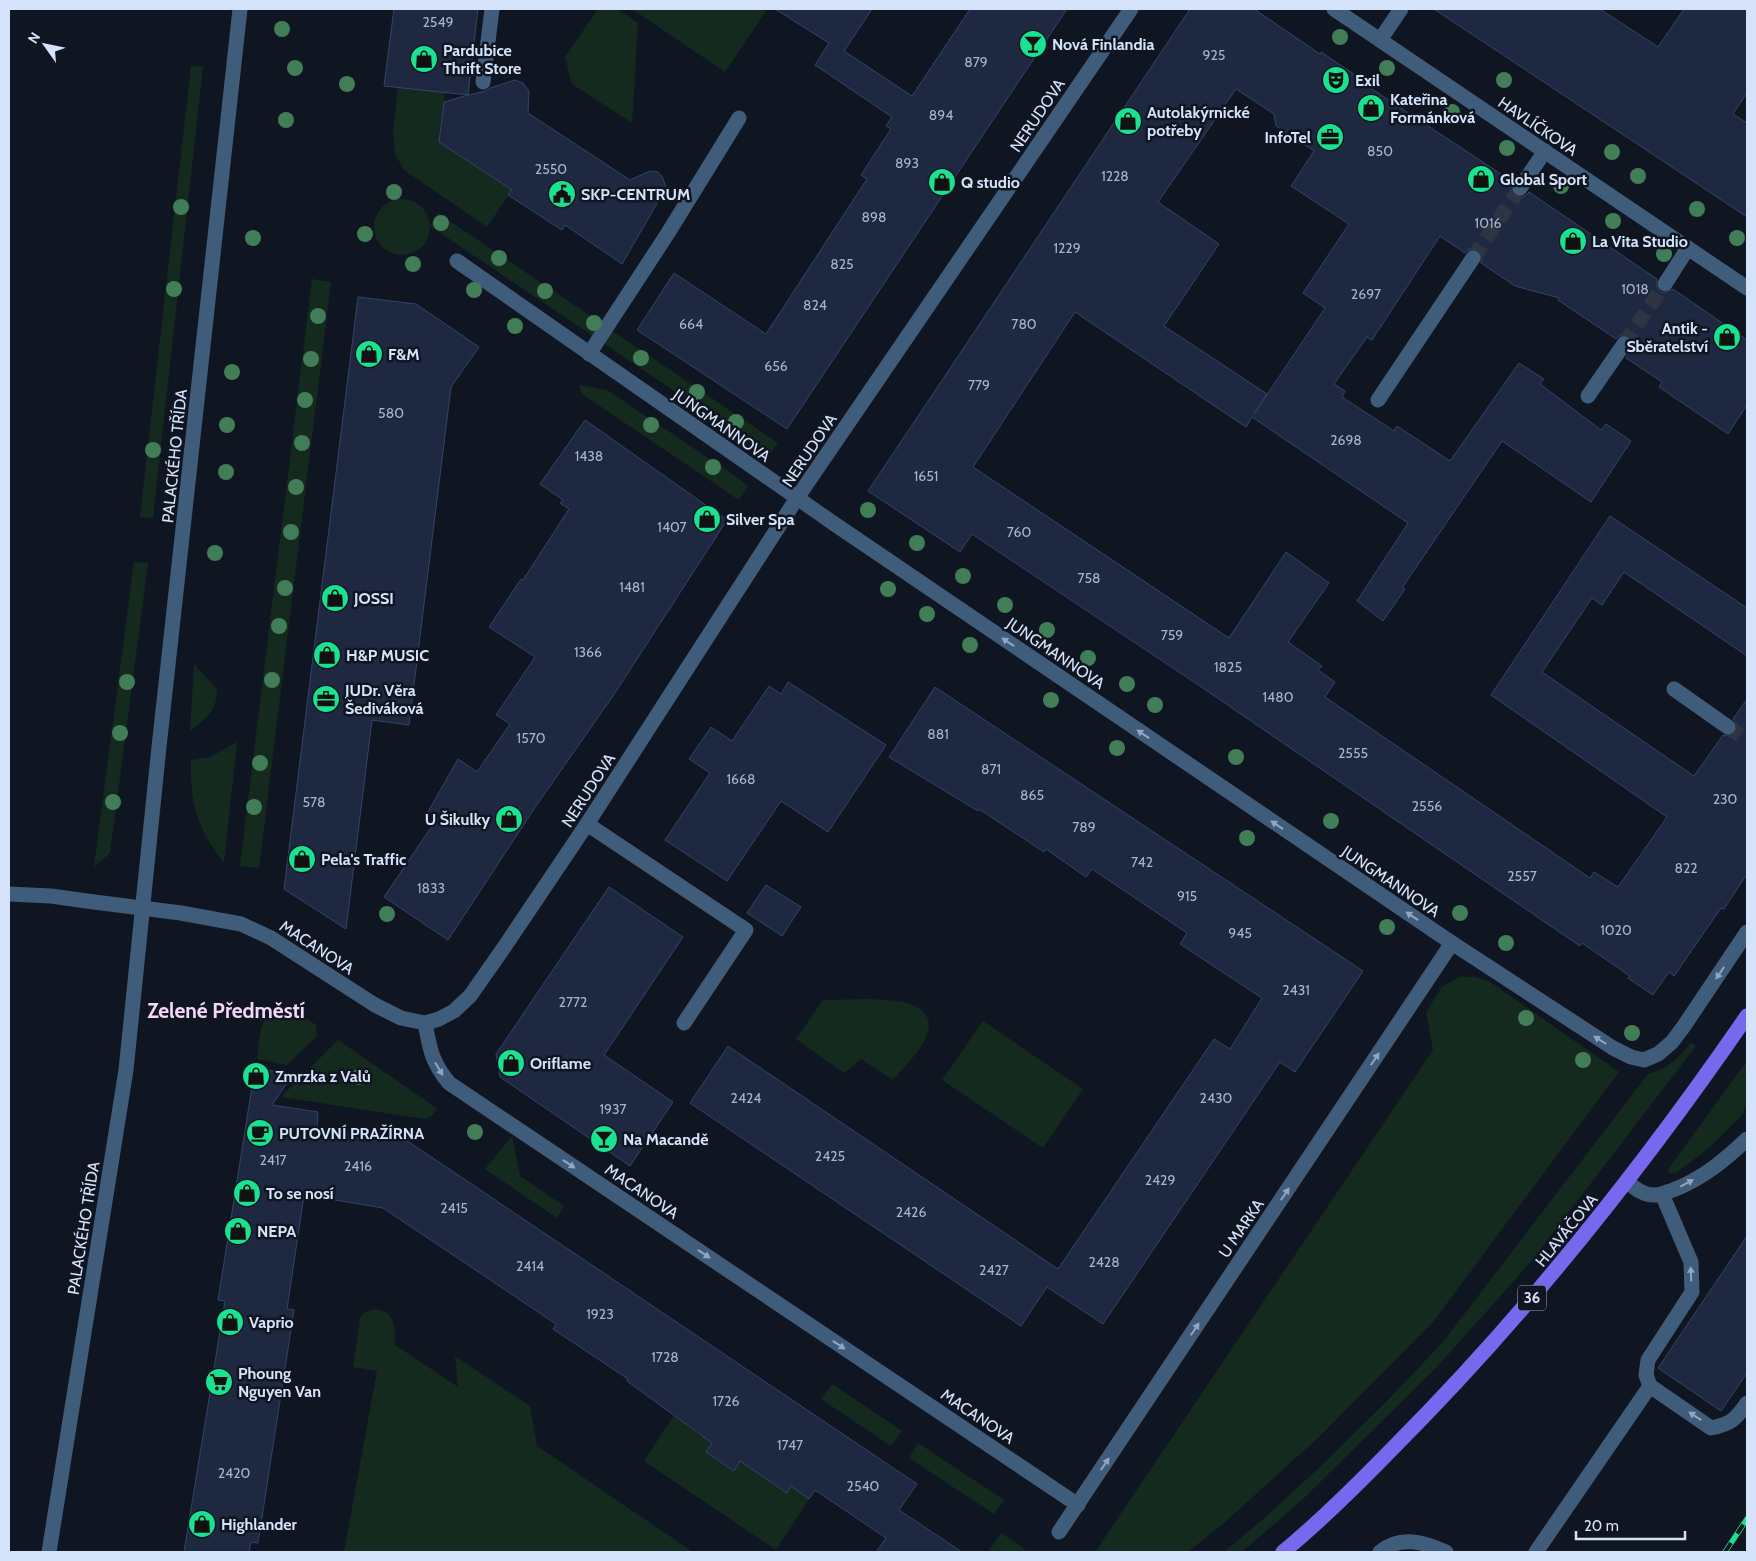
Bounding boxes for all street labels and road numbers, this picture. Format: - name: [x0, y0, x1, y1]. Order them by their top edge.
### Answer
- street label: NERUDOVA: [1006, 75, 1069, 155]
- street label: HAVLÍČKOVA: [1494, 93, 1581, 160]
- street label: JUNGMANNOVA: [669, 384, 774, 466]
- street label: PALACKÉHO TŘÍDA: [158, 388, 191, 524]
- street label: NERUDOVA: [778, 410, 841, 490]
- street label: JUNGMANNOVA: [1002, 613, 1108, 693]
- street label: NERUDOVA: [558, 750, 619, 831]
- street label: JUNGMANNOVA: [1337, 841, 1443, 921]
- street label: MACANOVA: [276, 916, 358, 979]
- street label: PALACKÉHO TŘÍDA: [64, 1160, 103, 1296]
- street label: MACANOVA: [601, 1160, 682, 1223]
- street label: HLAVÁČOVA: [1531, 1190, 1602, 1270]
- street label: U MARKA: [1215, 1195, 1268, 1261]
- road number: 36: [1518, 1286, 1546, 1310]
- street label: MACANOVA: [937, 1385, 1018, 1448]

